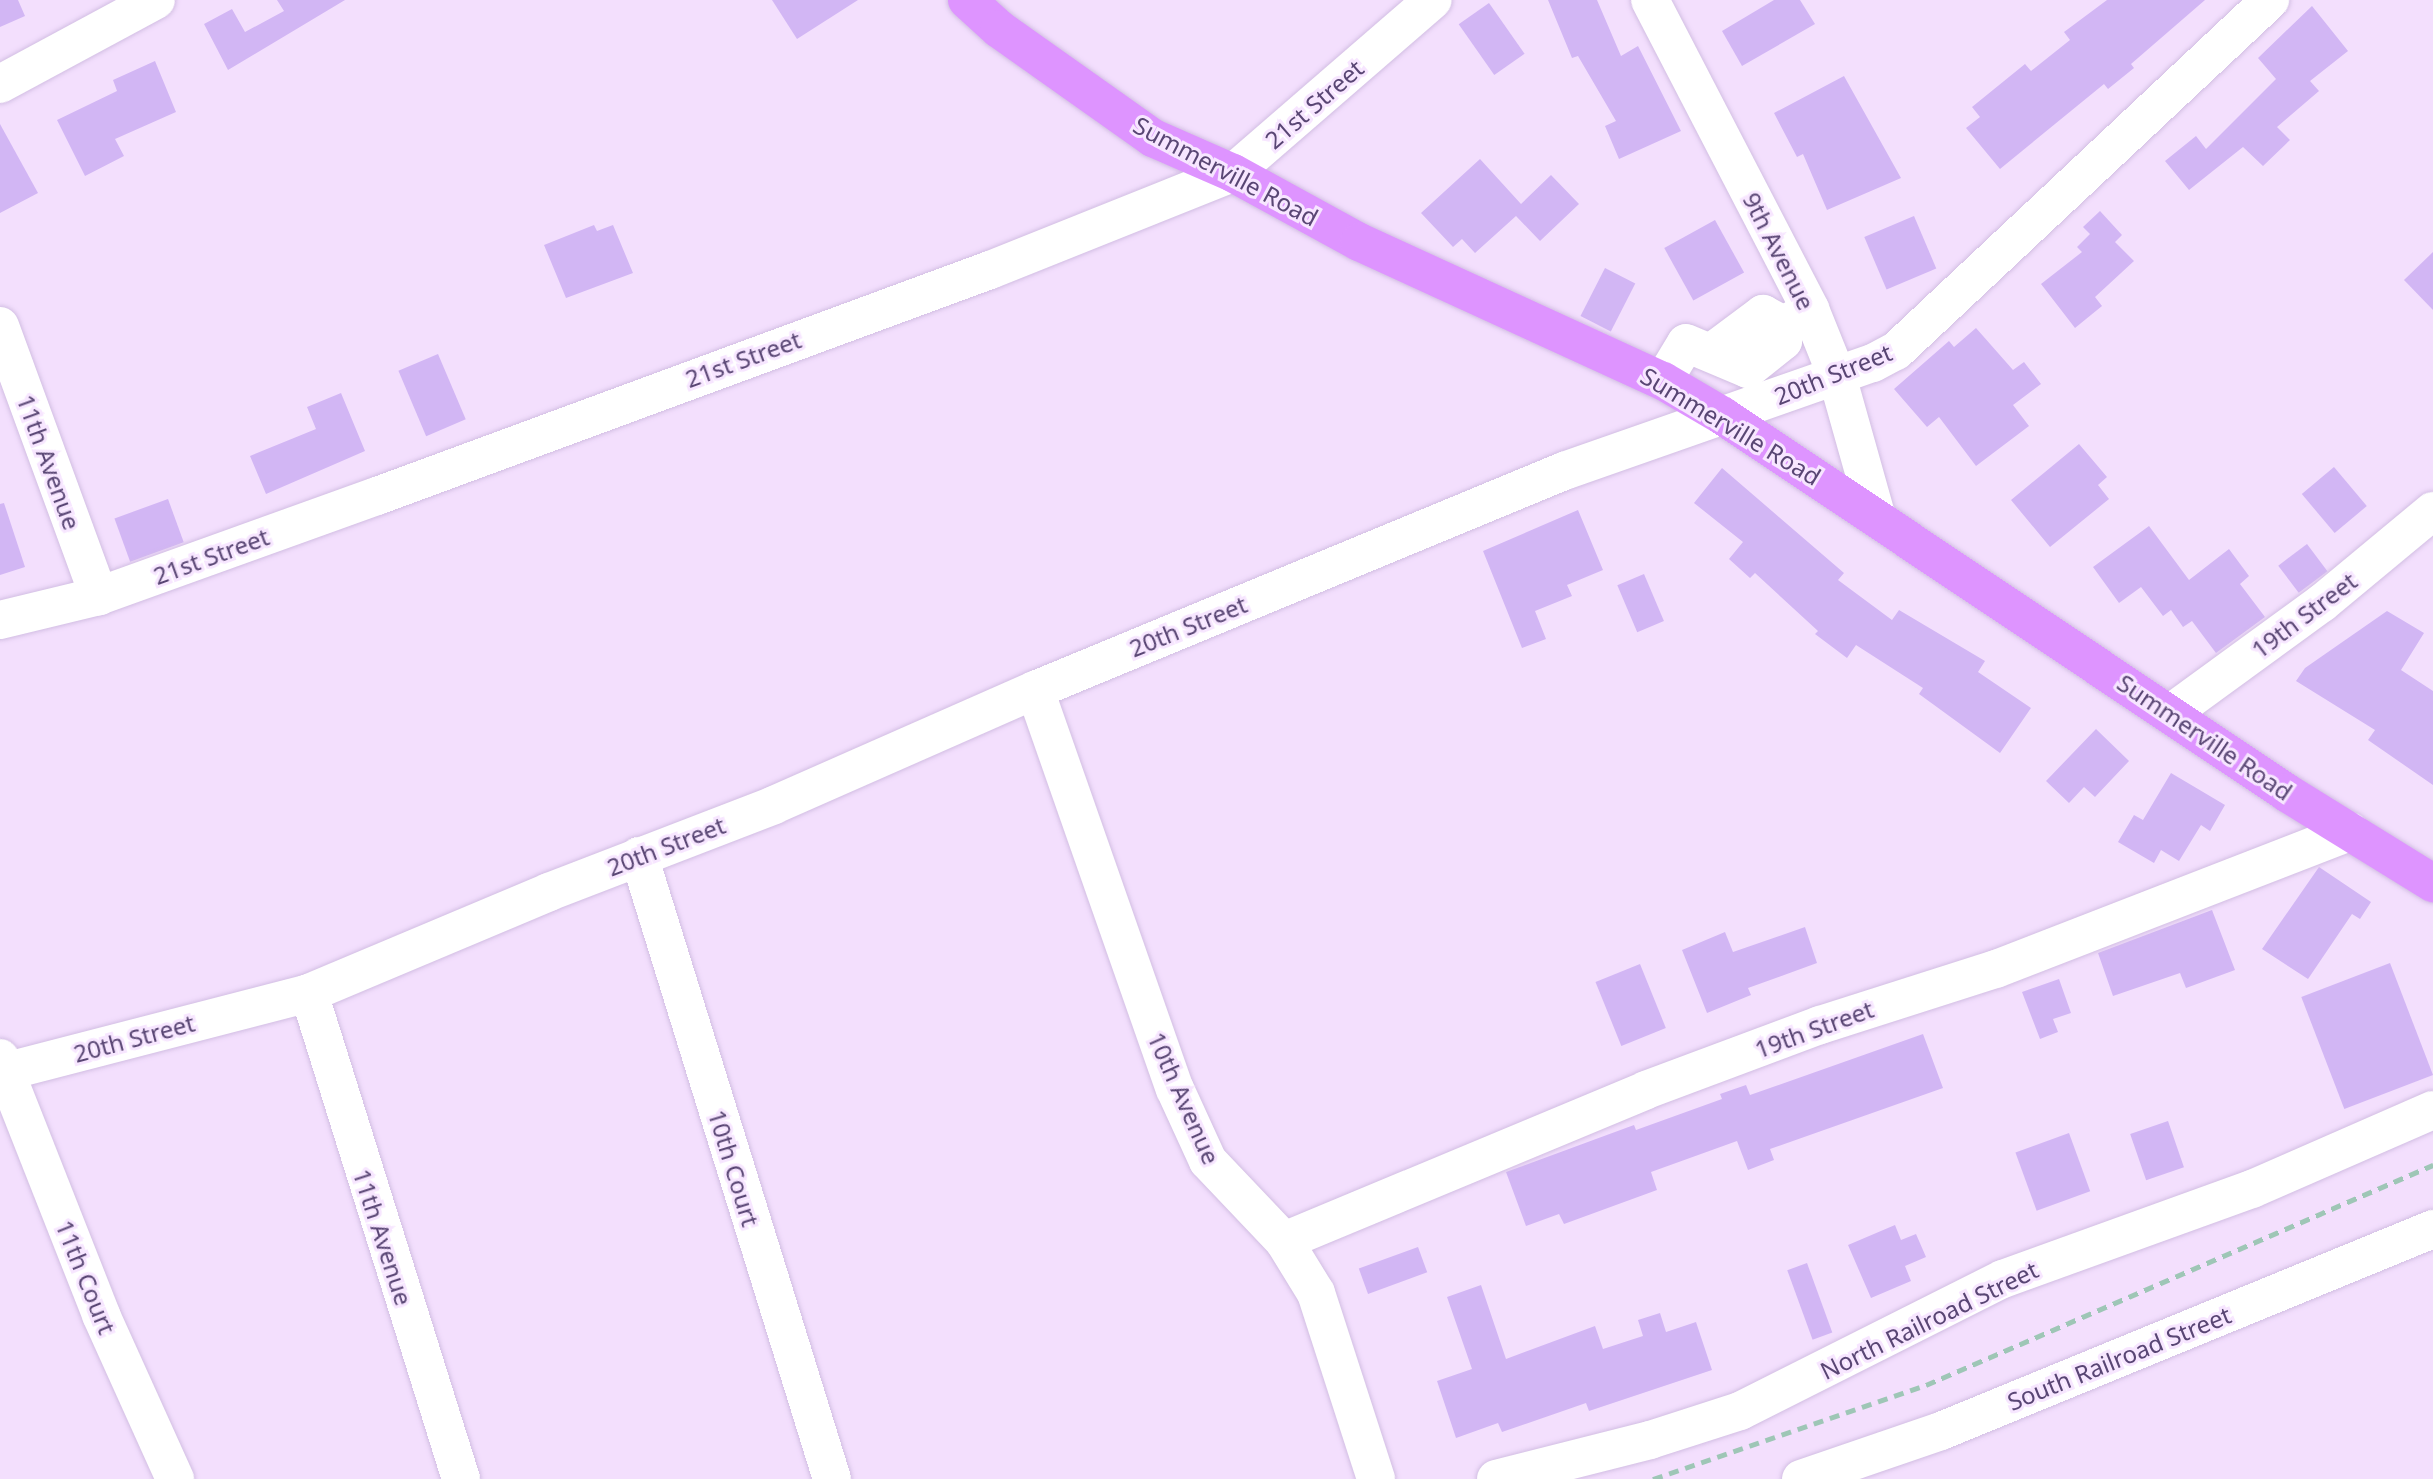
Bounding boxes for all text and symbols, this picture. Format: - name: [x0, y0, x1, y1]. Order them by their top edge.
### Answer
- street label: 21st Street: [1259, 53, 1369, 155]
- street label: Summerville Road: [1129, 110, 1323, 232]
- street label: 9th Avenue: [1737, 188, 1821, 314]
- street label: 21st Street: [681, 325, 805, 393]
- street label: 20th Street: [1770, 337, 1896, 411]
- street label: Summerville Road: [1636, 361, 1826, 491]
- street label: 11th Avenue: [11, 391, 87, 533]
- street label: 21st Street: [149, 522, 273, 590]
- street label: 19th Street: [2246, 566, 2362, 664]
- street label: 20th Street: [1125, 589, 1251, 663]
- street label: Summerville Road: [2112, 668, 2298, 806]
- street label: 20th Street: [603, 810, 729, 882]
- street label: 19th Street: [1751, 994, 1877, 1064]
- street label: 20th Street: [70, 1008, 198, 1068]
- street label: 10th Avenue: [1142, 1028, 1226, 1168]
- street label: 10th Court: [703, 1106, 765, 1230]
- street label: 11th Avenue: [347, 1165, 419, 1309]
- street label: 11th Court: [50, 1216, 122, 1338]
- street label: North Railroad Street: [1815, 1255, 2043, 1385]
- street label: South Railroad Street: [2003, 1300, 2235, 1416]

